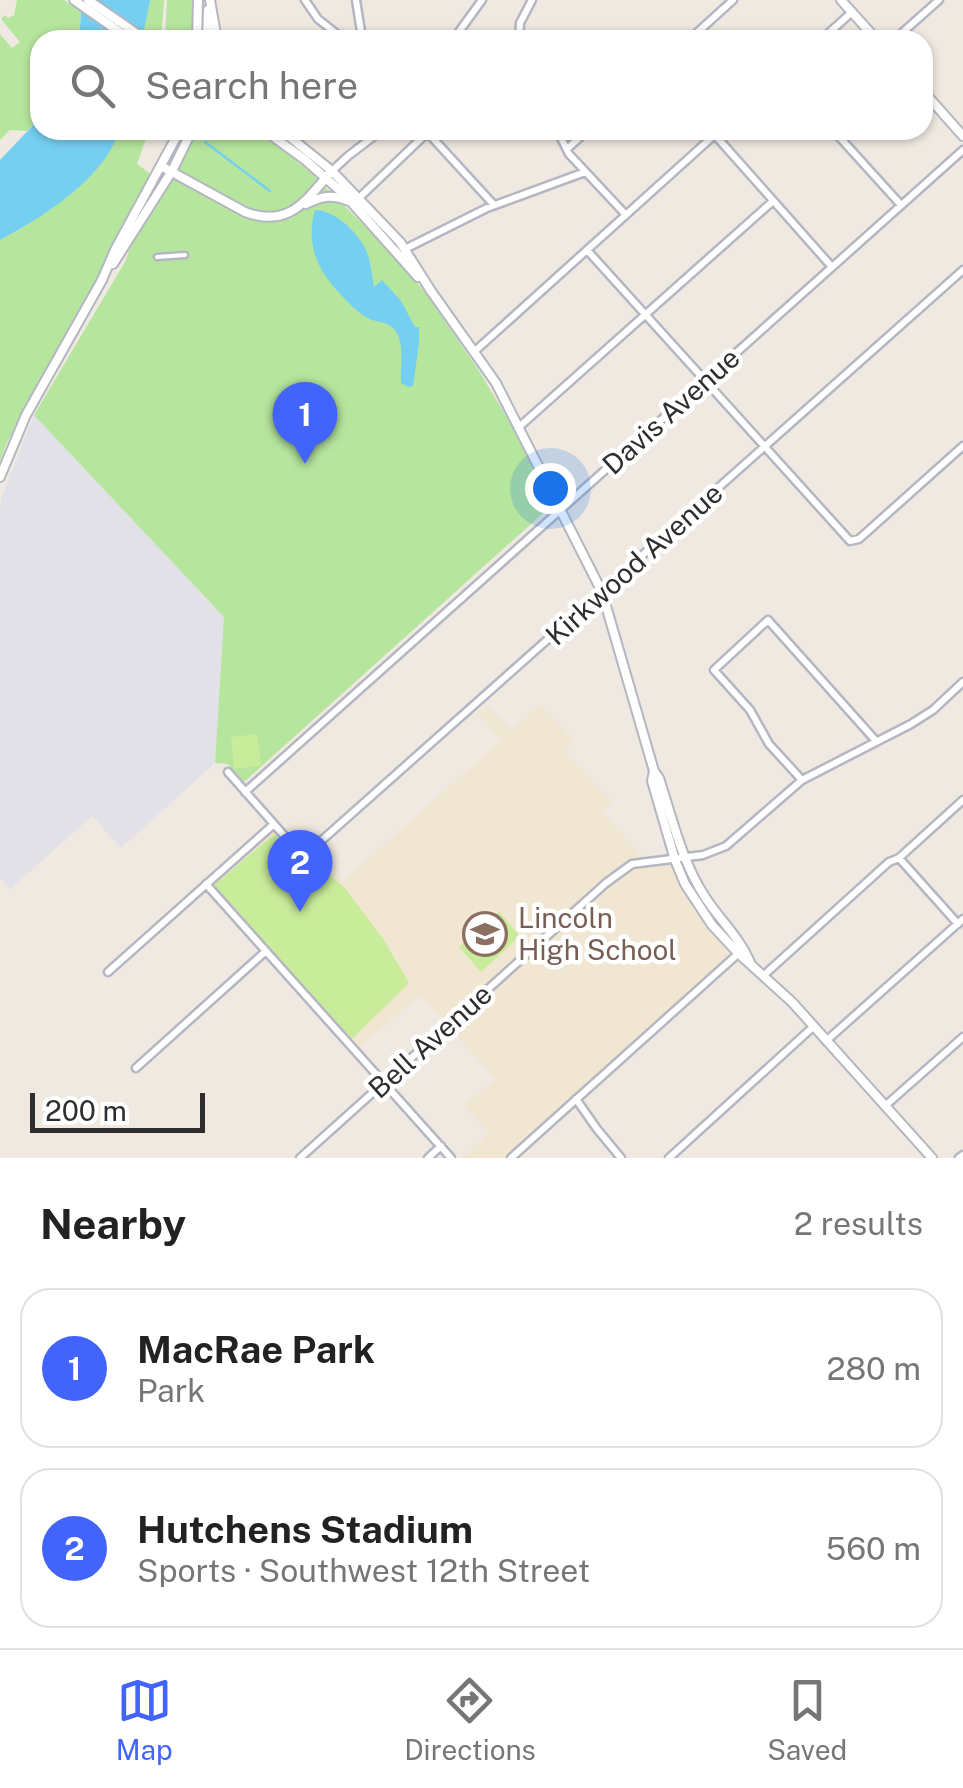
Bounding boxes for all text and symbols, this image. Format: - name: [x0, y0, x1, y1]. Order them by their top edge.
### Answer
- search box: [30, 30, 933, 140]
- icon: search: [65, 58, 120, 113]
- text: Search here: [145, 63, 358, 108]
- street label: Davis Avenue: [596, 341, 746, 481]
- pin: 1: [272, 382, 338, 464]
- your location: [525, 463, 576, 514]
- street label: Kirkwood Avenue: [539, 476, 729, 652]
- pin: 2: [268, 830, 332, 912]
- place label: Lincoln High School: [518, 901, 677, 966]
- school or university icon: Lincoln High School: [462, 911, 508, 957]
- street label: Bell Avenue: [361, 977, 498, 1105]
- scale bar: [30, 1088, 205, 1132]
- text: 200 m: [45, 1094, 127, 1127]
- text: Nearby: [40, 1199, 186, 1248]
- text: 2 results: [794, 1205, 923, 1242]
- text: MacRae Park: [137, 1327, 375, 1372]
- text: 1: [68, 1350, 81, 1387]
- text: 280 m: [826, 1350, 921, 1387]
- text: Park: [137, 1372, 205, 1409]
- text: Hutchens Stadium: [137, 1507, 473, 1552]
- text: 2: [64, 1530, 85, 1567]
- text: 560 m: [826, 1530, 921, 1567]
- text: Sports · Southwest 12th Street: [137, 1552, 590, 1589]
- tab: Map: [116, 1673, 173, 1766]
- tab: Directions: [404, 1673, 536, 1766]
- tab: Saved: [767, 1673, 847, 1766]

